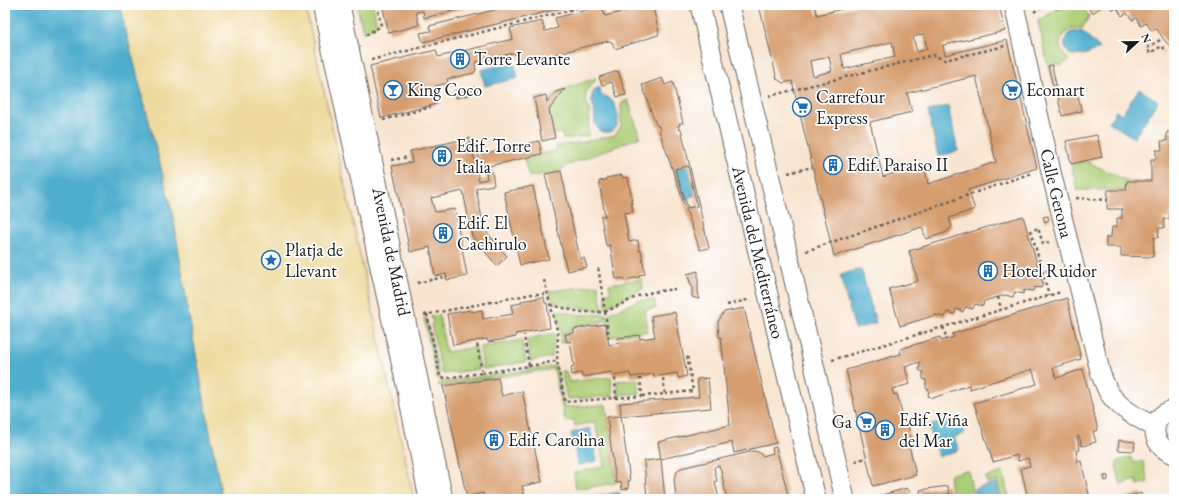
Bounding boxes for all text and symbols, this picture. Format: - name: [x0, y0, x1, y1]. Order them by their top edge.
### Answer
- north arrow: [1117, 22, 1157, 62]
- text: N: [1138, 32, 1154, 45]
- place label: Torre Levante: [474, 47, 570, 70]
- building icon: Torre Levante: [449, 48, 471, 70]
- place label: King Coco: [407, 78, 482, 101]
- place label: Ecomart: [1026, 78, 1085, 101]
- bar icon: King Coco: [382, 79, 404, 101]
- supermarket icon: Ecomart: [1001, 79, 1023, 101]
- place label: Carrefour Express: [816, 85, 885, 129]
- supermarket icon: Carrefour Express: [791, 96, 813, 118]
- place label: Edif. Torre Italia: [456, 134, 531, 178]
- building icon: Edif. Torre Italia: [431, 145, 453, 167]
- street label: Calle Gerona: [1035, 146, 1079, 241]
- place label: Edif. Paraiso II: [847, 153, 948, 176]
- building icon: Edif. Paraiso II: [822, 154, 844, 176]
- street label: Avenida del Mediterráneo: [727, 162, 790, 341]
- street label: Avenida de Madrid: [367, 184, 417, 319]
- place label: Edif. El Cachirulo: [457, 211, 527, 255]
- building icon: Edif. El Cachirulo: [432, 222, 454, 244]
- place label: Platja de Llevant: [285, 238, 343, 282]
- place icon: Platja de Llevant: [260, 249, 282, 271]
- place label: Hotel Ruidor: [1002, 259, 1097, 282]
- building icon: Hotel Ruidor: [977, 260, 999, 282]
- place label: Edif. Viña del Mar: [899, 408, 969, 452]
- place label: Ga: [832, 410, 853, 433]
- supermarket icon: Ga: [855, 411, 877, 433]
- building icon: Edif. Viña del Mar: [874, 419, 896, 441]
- place label: Edif. Carolina: [508, 428, 606, 451]
- building icon: Edif. Carolina: [483, 429, 505, 451]

